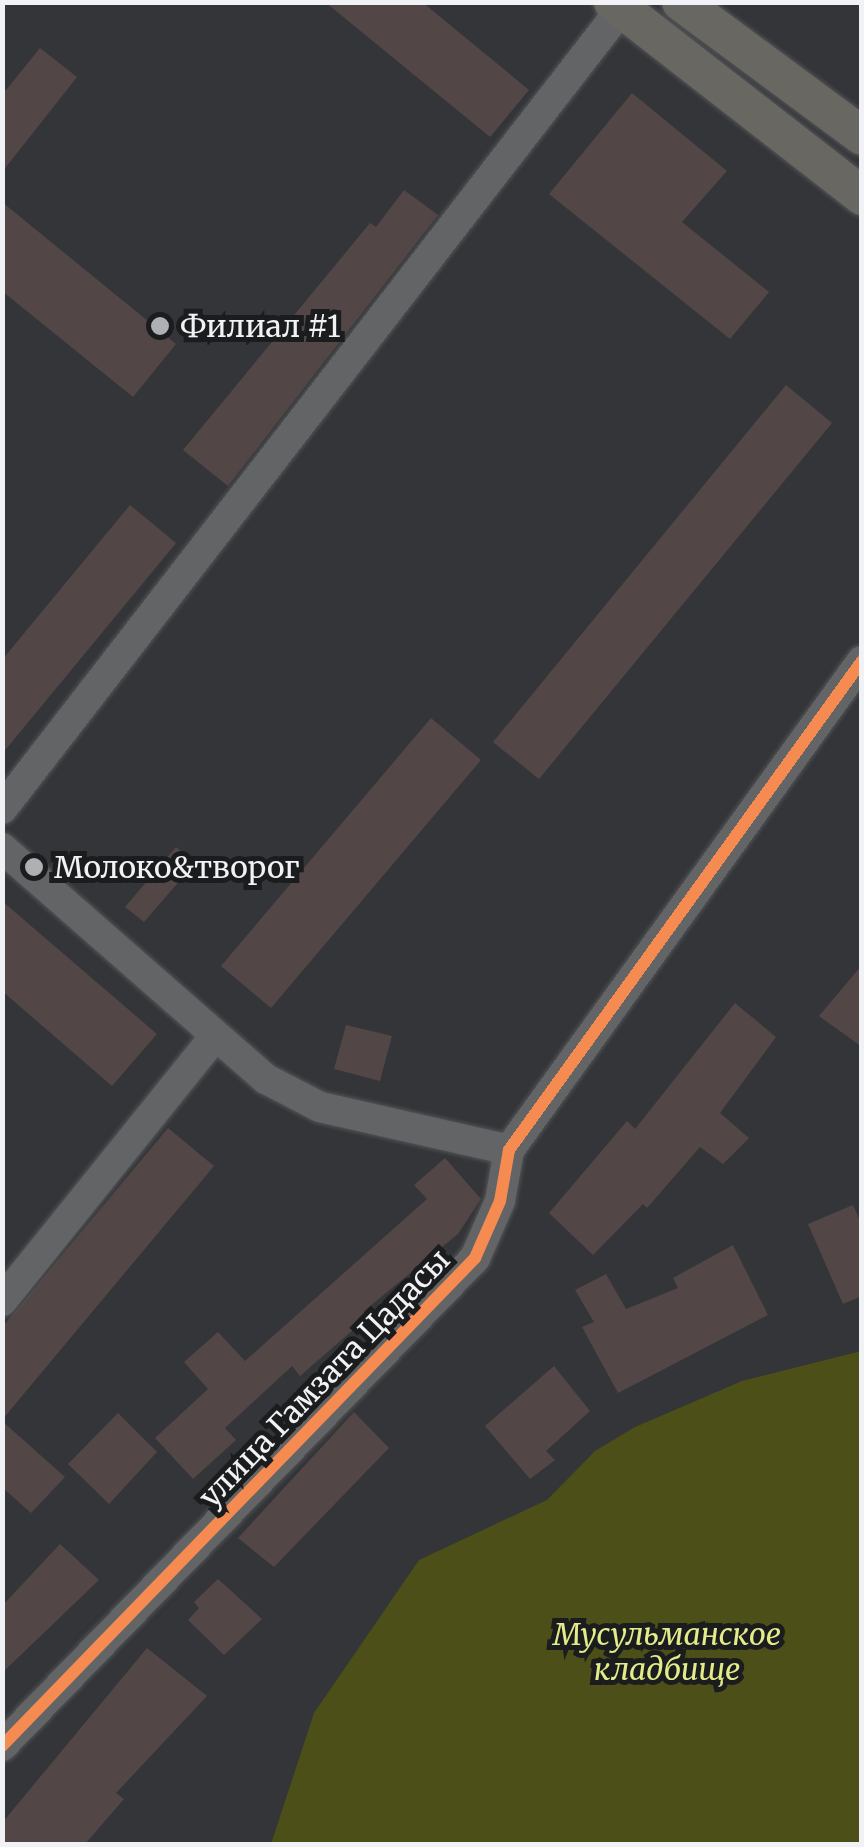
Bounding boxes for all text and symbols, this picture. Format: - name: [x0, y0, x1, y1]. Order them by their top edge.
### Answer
- place label: Филиал #1: [180, 308, 341, 344]
- marker: Филиал #1: [149, 315, 171, 337]
- place label: Молоко&творог: [54, 849, 300, 885]
- marker: Молоко&творог: [23, 856, 45, 878]
- street label: улица Гамзата Цадасы: [191, 1241, 457, 1515]
- park label: Мусульманское кладбище: [553, 1616, 781, 1686]

